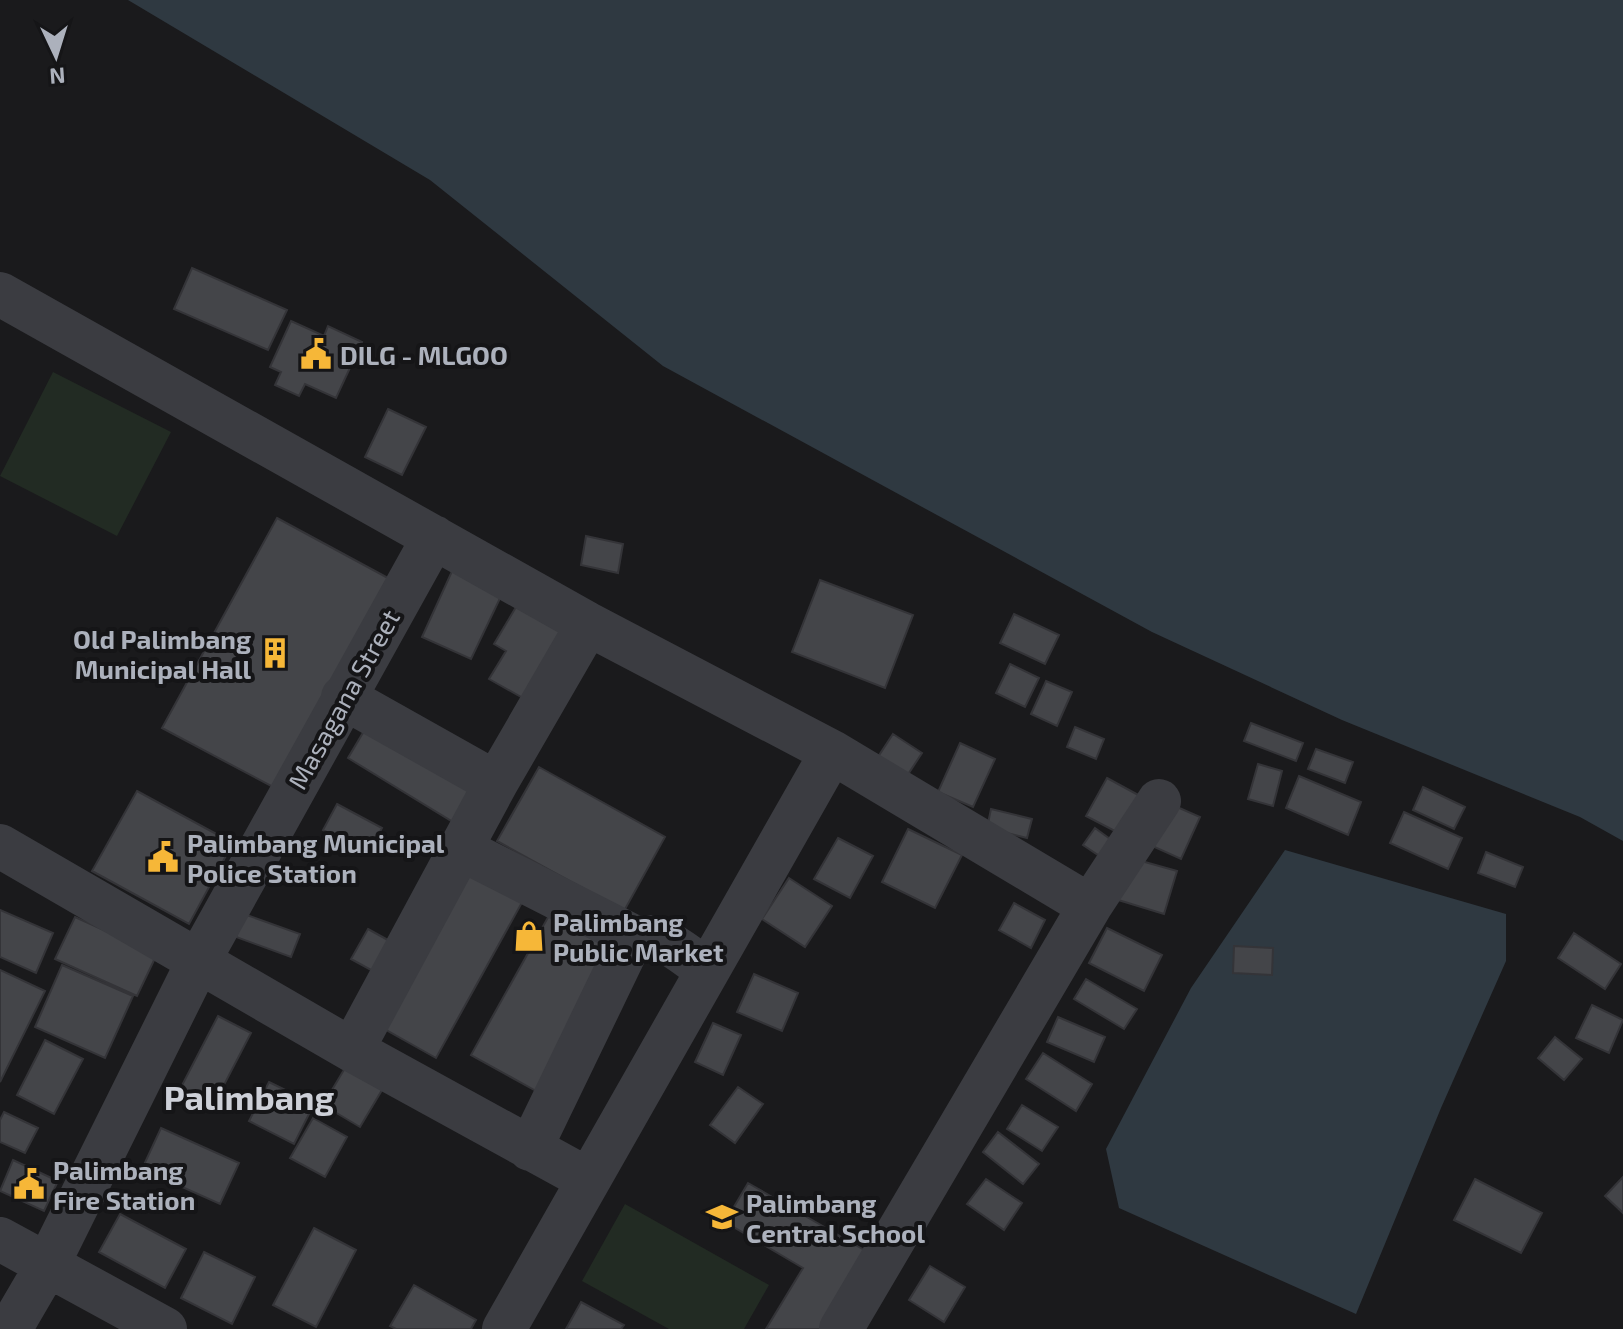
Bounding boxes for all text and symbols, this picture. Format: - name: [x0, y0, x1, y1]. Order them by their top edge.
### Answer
- north arrow: [16, 16, 96, 96]
- text: N: [49, 63, 66, 90]
- public building icon: DILG - MLGOO: [299, 337, 333, 371]
- place label: DILG - MLGOO: [340, 339, 508, 370]
- street label: Masagana Street: [281, 604, 405, 794]
- place label: Old Palimbang Municipal Hall: [73, 623, 251, 684]
- building icon: Old Palimbang Municipal Hall: [258, 636, 292, 670]
- place label: Palimbang Municipal Police Station: [187, 827, 445, 888]
- public building icon: Palimbang Municipal Police Station: [146, 840, 180, 874]
- place label: Palimbang Public Market: [553, 906, 724, 967]
- shop icon: Palimbang Public Market: [512, 919, 546, 953]
- district label: Palimbang: [164, 1076, 334, 1117]
- place label: Palimbang Fire Station: [53, 1154, 195, 1215]
- public building icon: Palimbang Fire Station: [12, 1167, 46, 1201]
- place label: Palimbang Central School: [746, 1187, 925, 1248]
- school or university icon: Palimbang Central School: [705, 1200, 739, 1234]

